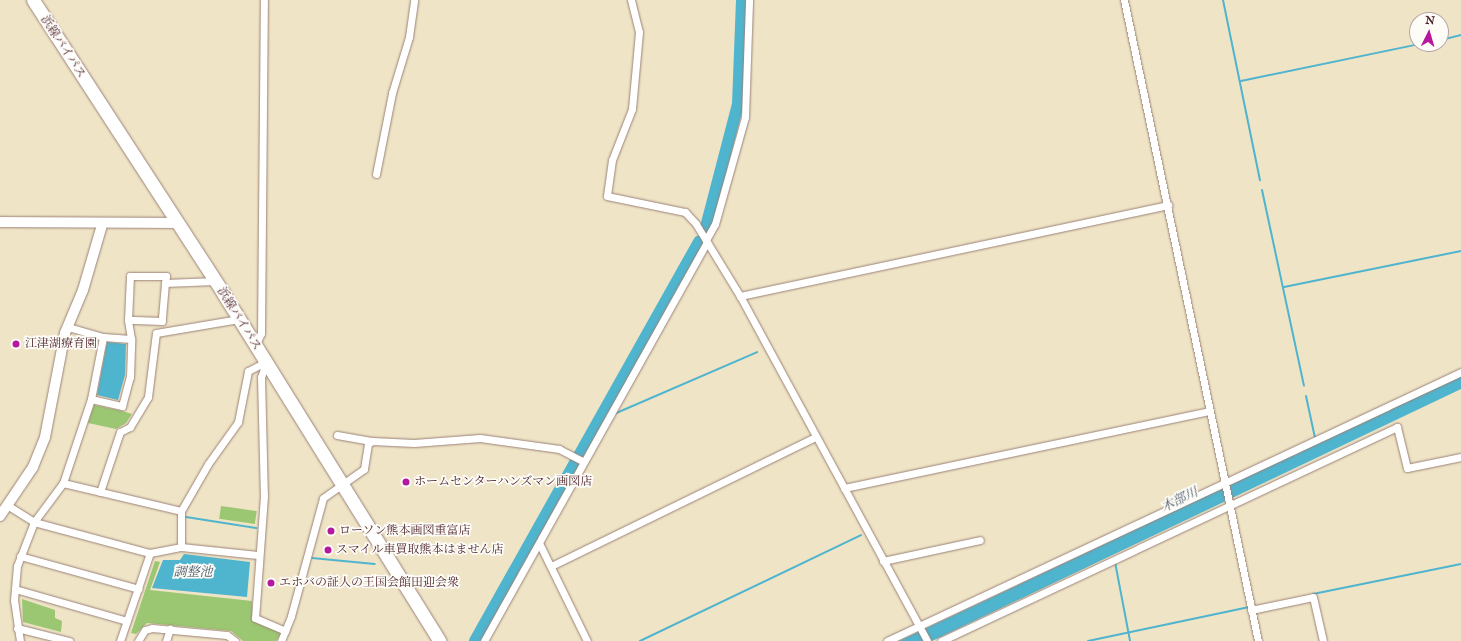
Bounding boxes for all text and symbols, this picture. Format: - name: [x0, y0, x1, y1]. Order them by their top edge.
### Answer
- north arrow: [1409, 12, 1449, 52]
- street label: 浜線バイパス: [37, 13, 89, 81]
- text: N: [1425, 14, 1435, 28]
- street label: 浜線バイパス: [214, 285, 264, 353]
- place label: 江津湖療育園: [25, 337, 97, 351]
- marker: 江津湖療育園: [10, 338, 22, 350]
- place label: ホームセンターハンズマン画図店: [414, 475, 594, 489]
- marker: ホームセンターハンズマン画図店: [401, 477, 411, 487]
- water label: 木部川: [1159, 485, 1201, 517]
- place label: ローソン熊本画図重富店: [339, 524, 471, 538]
- marker: ローソン熊本画図重富店: [326, 526, 336, 536]
- place label: スマイル車買取熊本はません店: [336, 543, 504, 557]
- marker: スマイル車買取熊本はません店: [323, 545, 333, 555]
- water label: 調整池: [174, 565, 212, 581]
- place label: エホバの証人の王国会館田迎会衆: [279, 576, 459, 590]
- marker: エホバの証人の王国会館田迎会衆: [266, 578, 276, 588]

